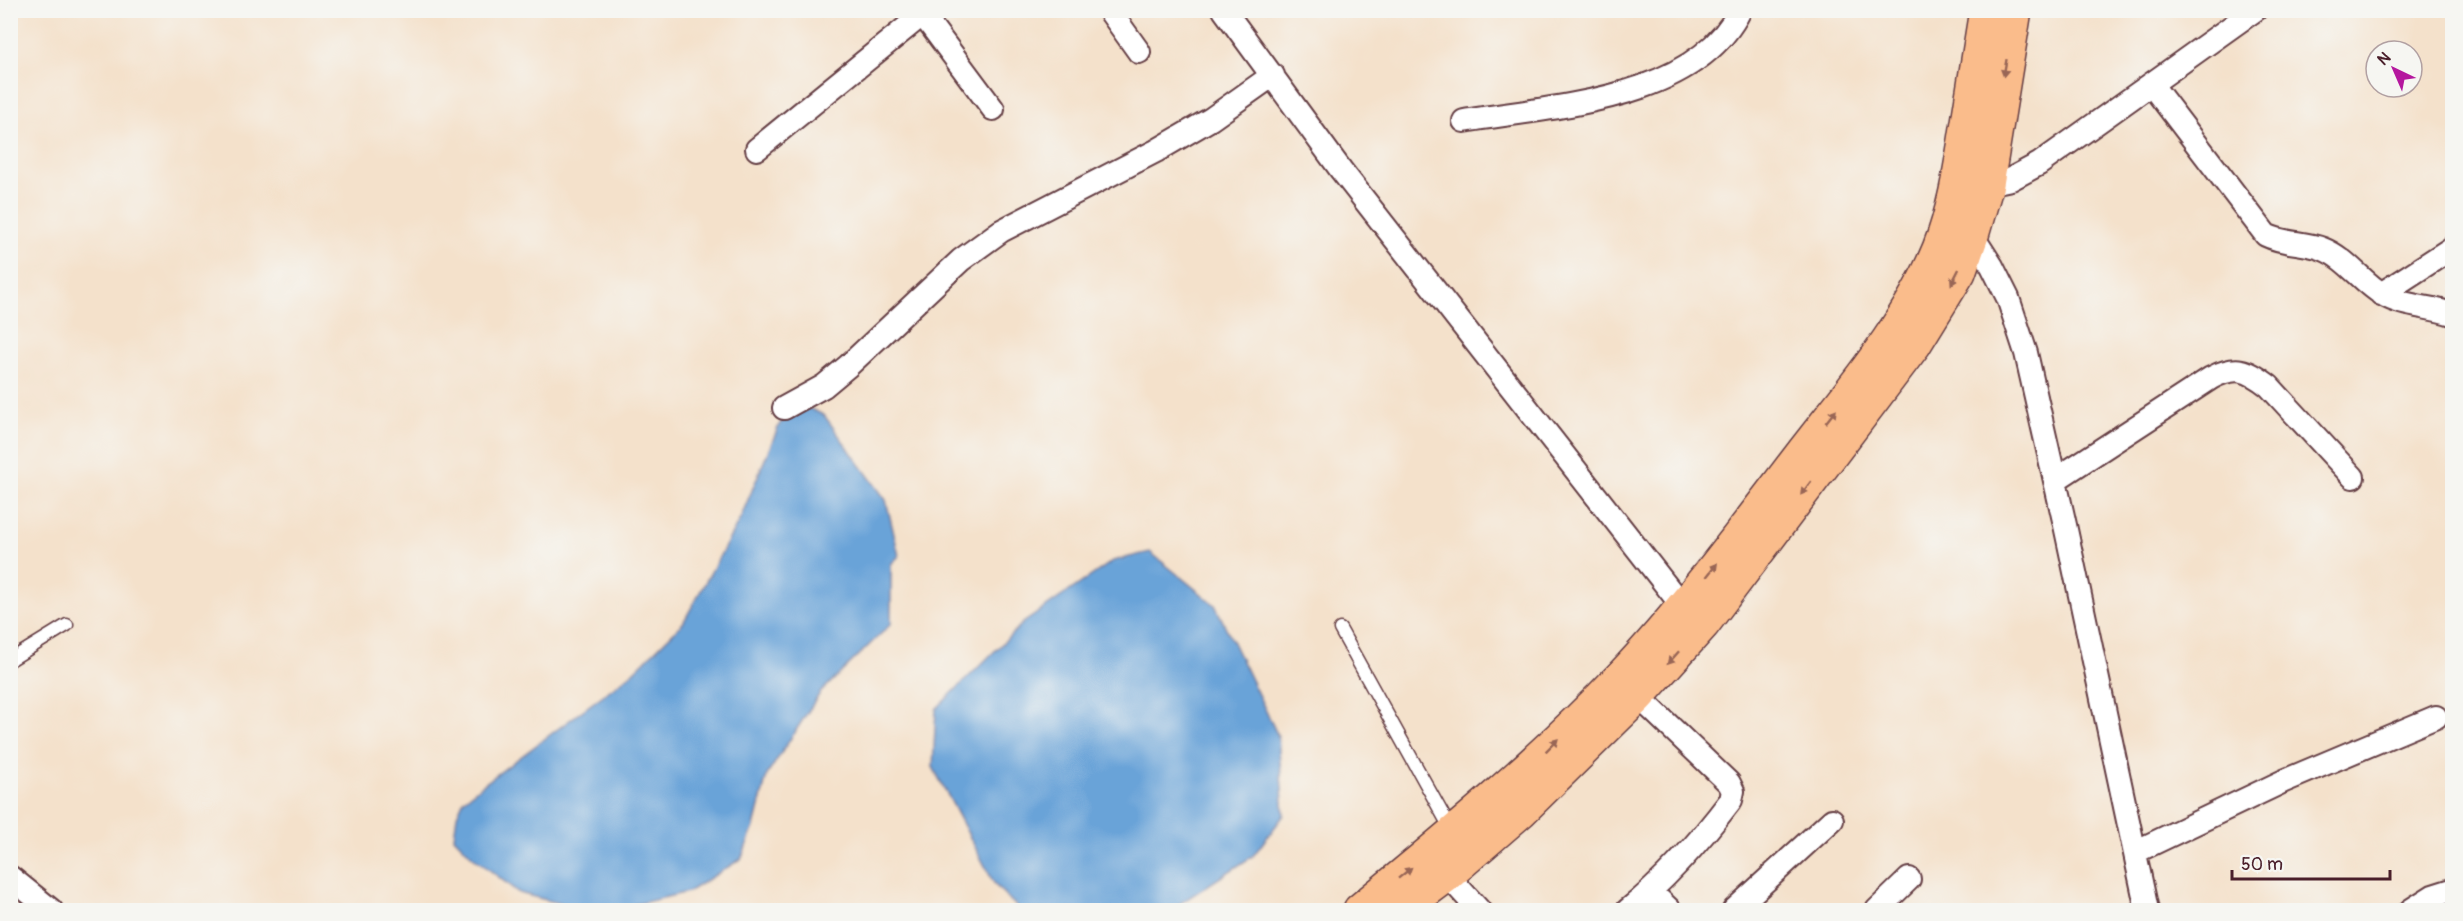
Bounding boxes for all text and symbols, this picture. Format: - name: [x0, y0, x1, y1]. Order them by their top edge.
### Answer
- north arrow: [2364, 39, 2424, 99]
- text: N: [2373, 48, 2395, 70]
- one-way arrow: [2000, 59, 2009, 78]
- one-way arrow: [1951, 269, 1960, 286]
- one-way arrow: [1825, 408, 1837, 424]
- one-way arrow: [1801, 480, 1813, 495]
- one-way arrow: [1705, 563, 1717, 578]
- one-way arrow: [1666, 650, 1680, 665]
- one-way arrow: [1545, 738, 1560, 752]
- scale bar: [2232, 843, 2390, 881]
- text: 50 m: [2241, 853, 2283, 876]
- one-way arrow: [1398, 868, 1413, 880]

